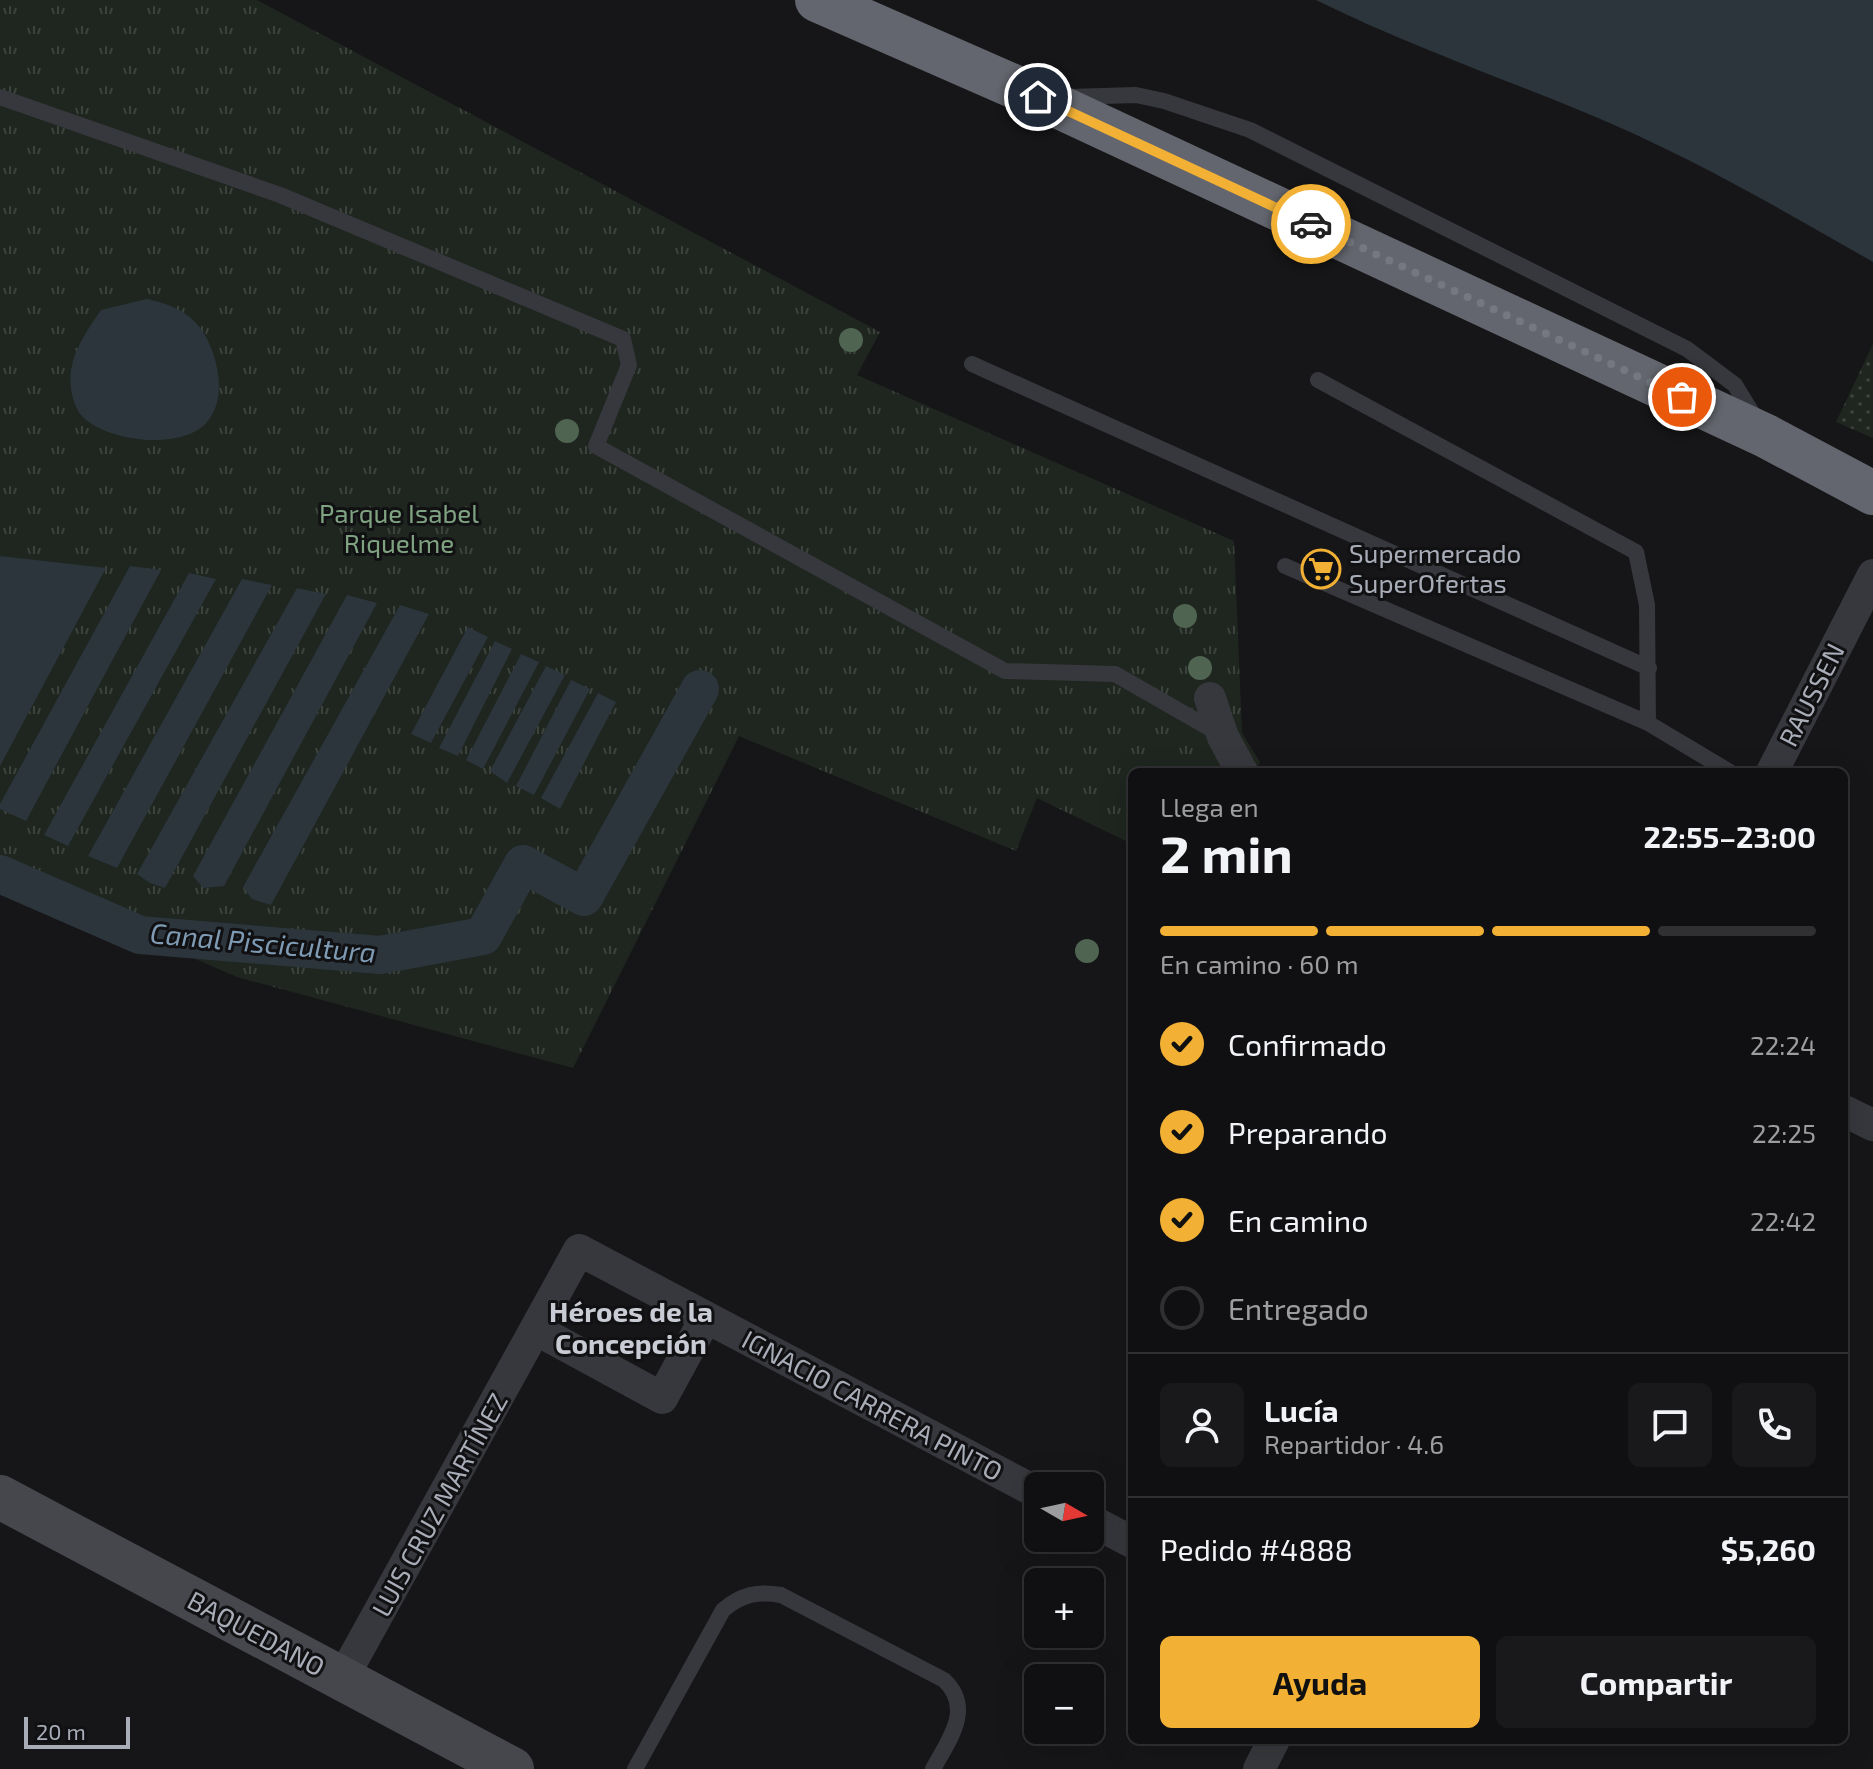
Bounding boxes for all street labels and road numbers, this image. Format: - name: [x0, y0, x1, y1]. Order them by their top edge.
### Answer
- street label: RAUSSEN: [1772, 638, 1850, 751]
- street label: IGNACIO CARRERA PINTO: [737, 1323, 1008, 1486]
- street label: LUIS CRUZ MARTÍNEZ: [364, 1387, 513, 1621]
- street label: BAQUEDANO: [183, 1584, 330, 1682]

